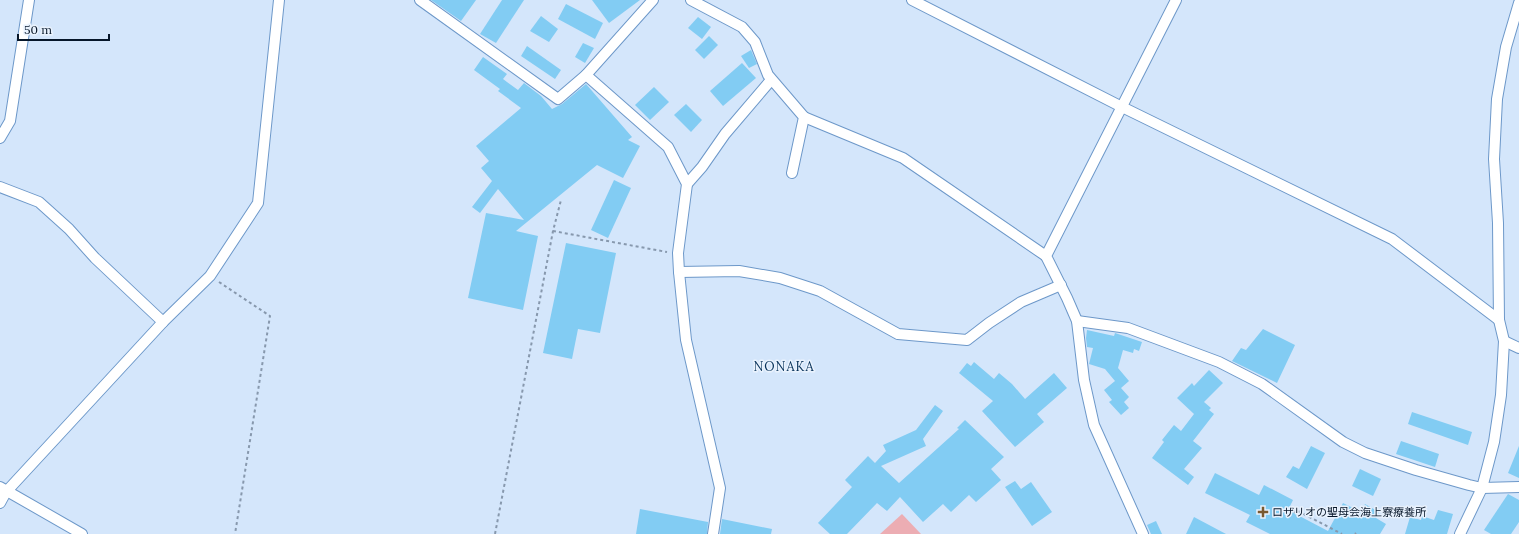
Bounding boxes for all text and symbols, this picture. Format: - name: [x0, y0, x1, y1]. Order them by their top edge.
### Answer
- scale bar: [18, 16, 109, 42]
- text: 50 m: [24, 22, 52, 37]
- district label: NONAKA: [753, 358, 815, 375]
- place label: ロザリオの聖母会海上寮療養所: [1272, 505, 1427, 519]
- marker: ロザリオの聖母会海上寮療養所: [1257, 506, 1269, 518]

